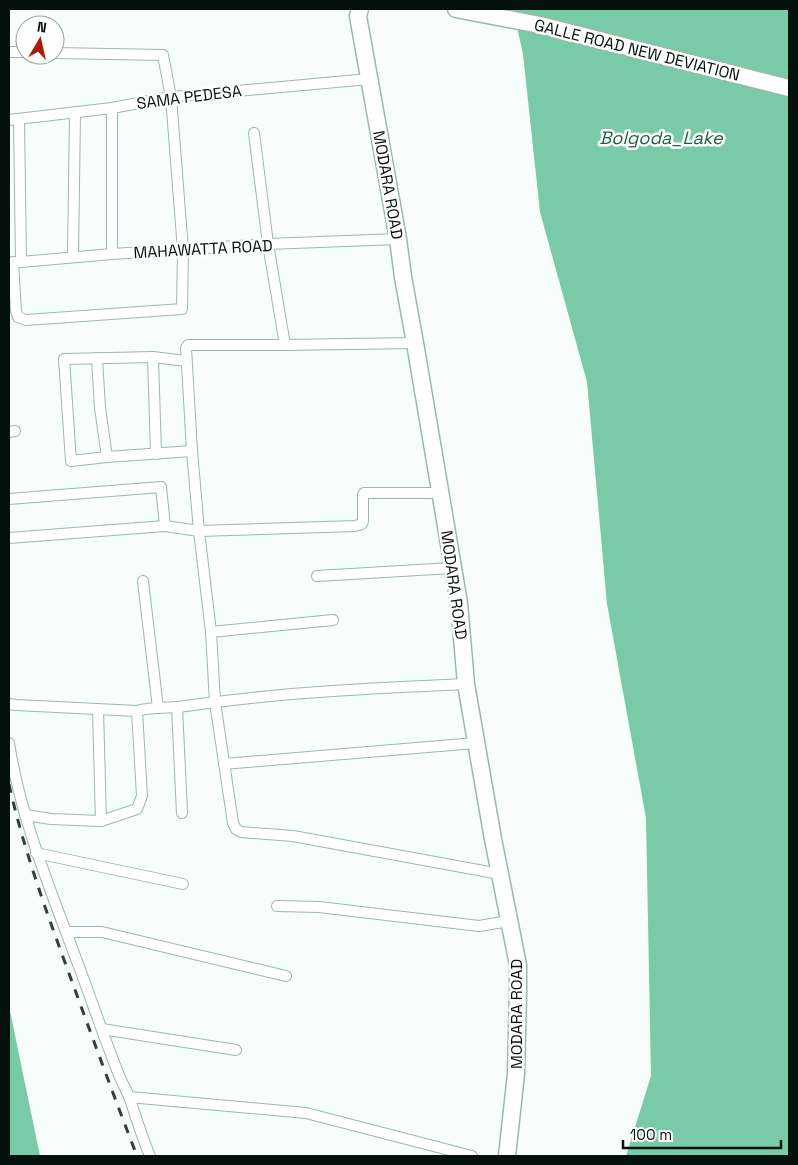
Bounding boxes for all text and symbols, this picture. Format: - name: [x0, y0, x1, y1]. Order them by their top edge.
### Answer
- street label: GALLE ROAD NEW DEVIATION: [532, 14, 742, 86]
- north arrow: [15, 15, 65, 65]
- text: N: [36, 18, 48, 37]
- street label: SAMA PEDESA: [135, 80, 243, 114]
- water label: Bolgoda_Lake: [599, 126, 724, 149]
- street label: MODARA ROAD: [368, 129, 408, 241]
- street label: MAHAWATTA ROAD: [133, 235, 273, 263]
- street label: MODARA ROAD: [436, 529, 472, 641]
- street label: MODARA ROAD: [506, 959, 527, 1069]
- scale bar: [623, 1118, 780, 1150]
- text: 100 m: [630, 1125, 672, 1144]

